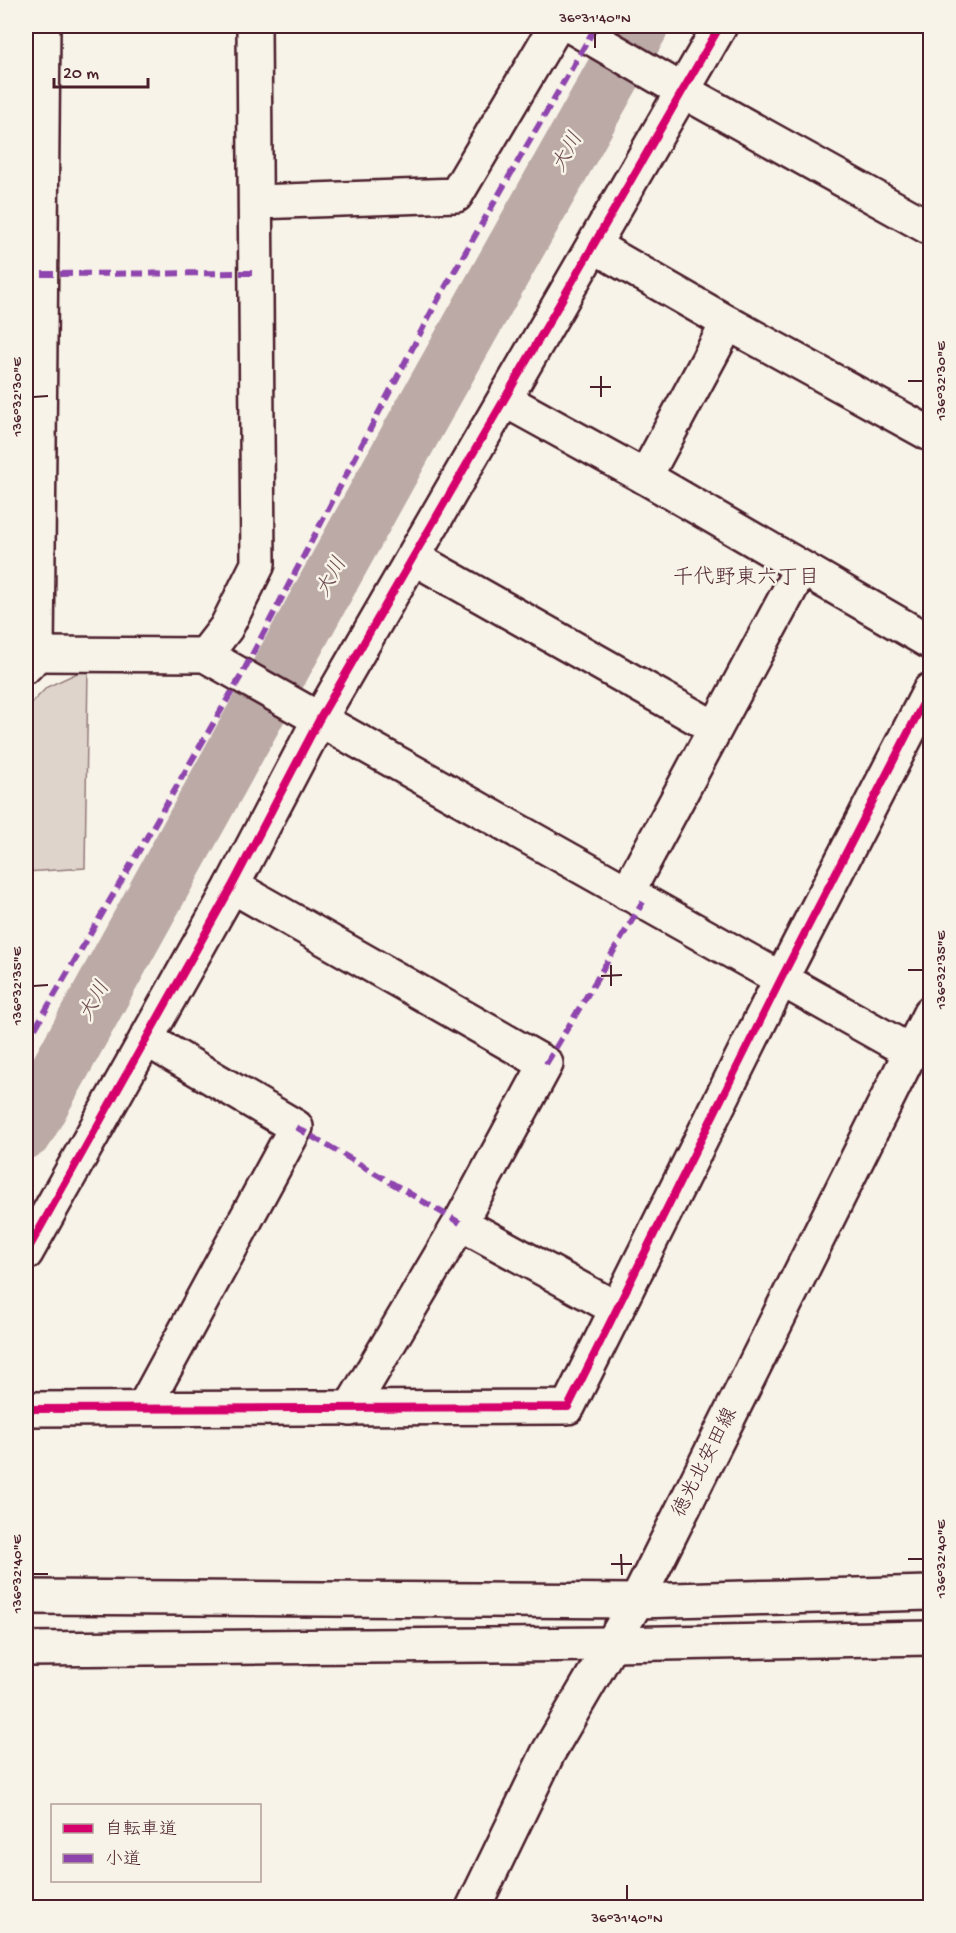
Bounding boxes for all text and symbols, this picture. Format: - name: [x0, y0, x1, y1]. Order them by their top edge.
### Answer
- text: 36°31'40"N: [558, 10, 631, 28]
- scale bar: [54, 51, 148, 89]
- text: 20 m: [63, 64, 99, 85]
- water label: 大川: [547, 128, 590, 177]
- text: 136°32'30"E: [933, 341, 951, 422]
- text: 136°32'30"E: [9, 357, 27, 438]
- water label: 大川: [311, 553, 354, 602]
- district label: 千代野東六丁目: [673, 565, 820, 592]
- text: 136°32'35"E: [933, 930, 951, 1010]
- text: 136°32'35"E: [9, 946, 27, 1026]
- water label: 大川: [74, 977, 117, 1026]
- street label: 徳光北安田線: [668, 1404, 743, 1522]
- text: 136°32'40"E: [933, 1519, 951, 1599]
- text: 136°32'40"E: [9, 1534, 27, 1614]
- legend: [51, 1804, 261, 1882]
- text: 自転車道: [105, 1819, 177, 1841]
- text: 小道: [105, 1849, 141, 1871]
- text: 36°31'40"N: [590, 1910, 663, 1928]

